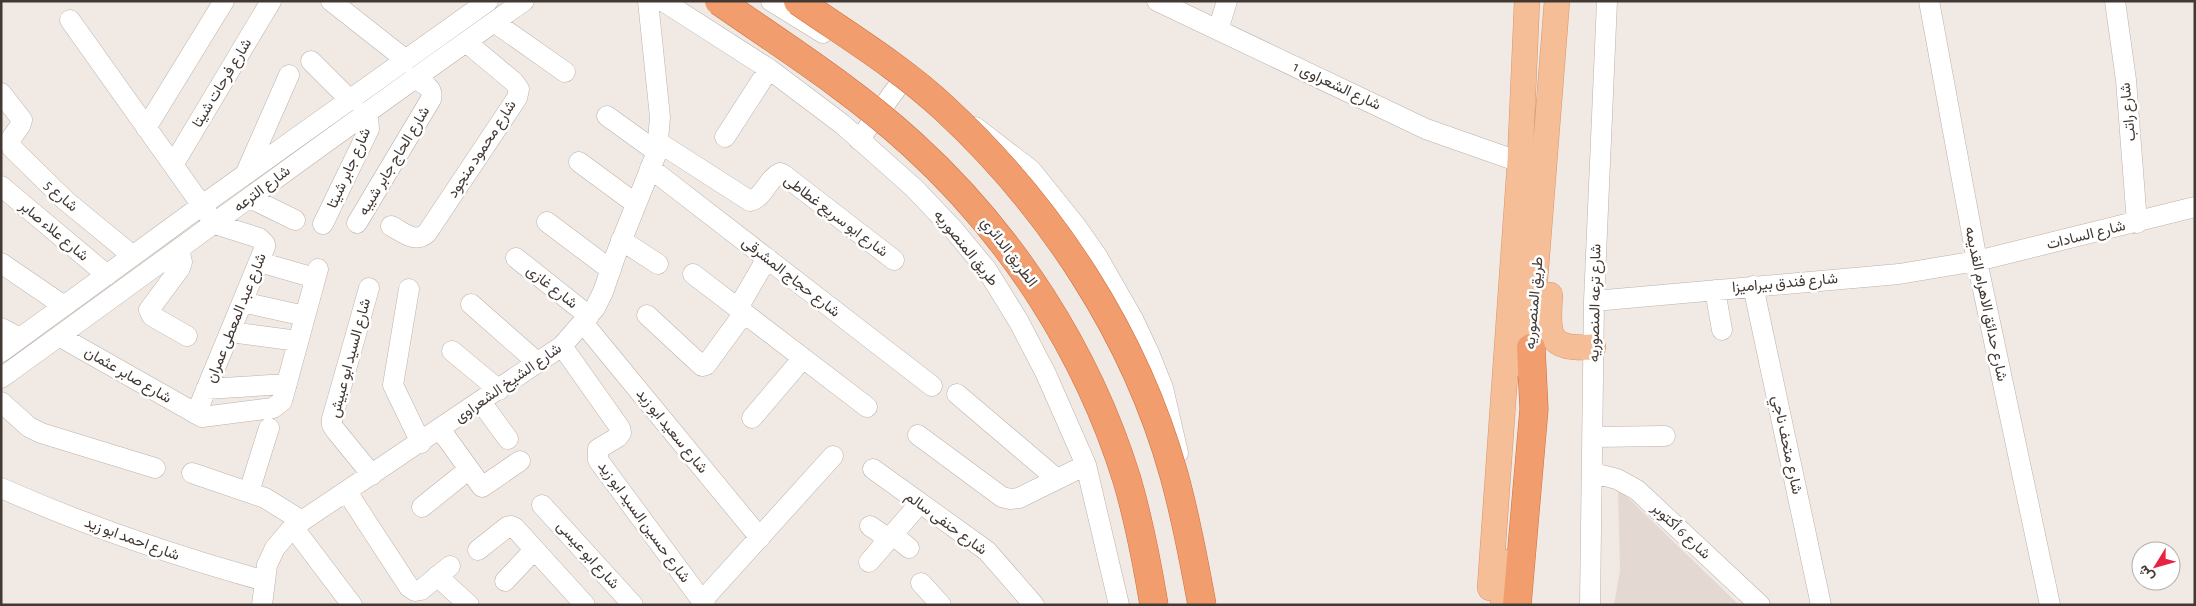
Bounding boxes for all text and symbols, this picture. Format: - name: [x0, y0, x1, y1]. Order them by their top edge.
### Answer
- street label: شارع فرحات شيتا: [190, 36, 257, 132]
- street label: شارع الشعراوى 1: [1290, 59, 1383, 116]
- street label: شارع راتب: [2117, 82, 2142, 142]
- street label: شارع محمود منجود: [445, 97, 522, 202]
- street label: شارع الحاج جابر شيبه: [356, 104, 435, 220]
- street label: شارع جابر شيتا: [325, 125, 376, 212]
- street label: شارع الترعه: [231, 163, 295, 217]
- street label: شارع ابو سريع غطاطى: [780, 172, 891, 262]
- street label: شارع 5: [39, 178, 81, 217]
- street label: شارع علاء صابر: [14, 197, 91, 266]
- street label: طريق المنصوريه: [929, 207, 1001, 290]
- street label: الطريق الدائري: [974, 214, 1040, 293]
- street label: شارع السادات: [2045, 218, 2128, 255]
- street label: شارع حدائق الاهرام القديمه: [1959, 225, 2010, 384]
- street label: شارع حجاج المشرقى: [737, 234, 843, 322]
- street label: شارع ترعه المنصوريه: [1586, 243, 1607, 362]
- street label: شارع عبد المعطى عمران: [203, 251, 272, 386]
- street label: طريق المنصوريه: [1522, 256, 1548, 350]
- street label: شارع غازى: [522, 263, 580, 314]
- street label: شارع فندق بيراميزا: [1731, 271, 1839, 298]
- street label: شارع السيد ابو عبيش: [327, 296, 376, 420]
- street label: شارع الشيخ الشعراوى: [452, 340, 566, 428]
- street label: شارع صابر عثمان: [80, 344, 174, 409]
- street label: شارع سعيد ابو زيد: [631, 386, 711, 478]
- street label: شارع متحف ناجي: [1764, 394, 1805, 497]
- street label: شارع حسين السيد ابو زيد: [593, 459, 693, 587]
- street label: شارع حنفى سالم: [901, 488, 990, 560]
- street label: شارع 6 أكتوبر: [1646, 499, 1714, 564]
- street label: شارع احمد ابو زيد: [81, 515, 182, 566]
- street label: شارع ابو عيسى: [552, 518, 622, 594]
- north arrow: [2131, 541, 2181, 591]
- text: ش: [2136, 562, 2158, 584]

